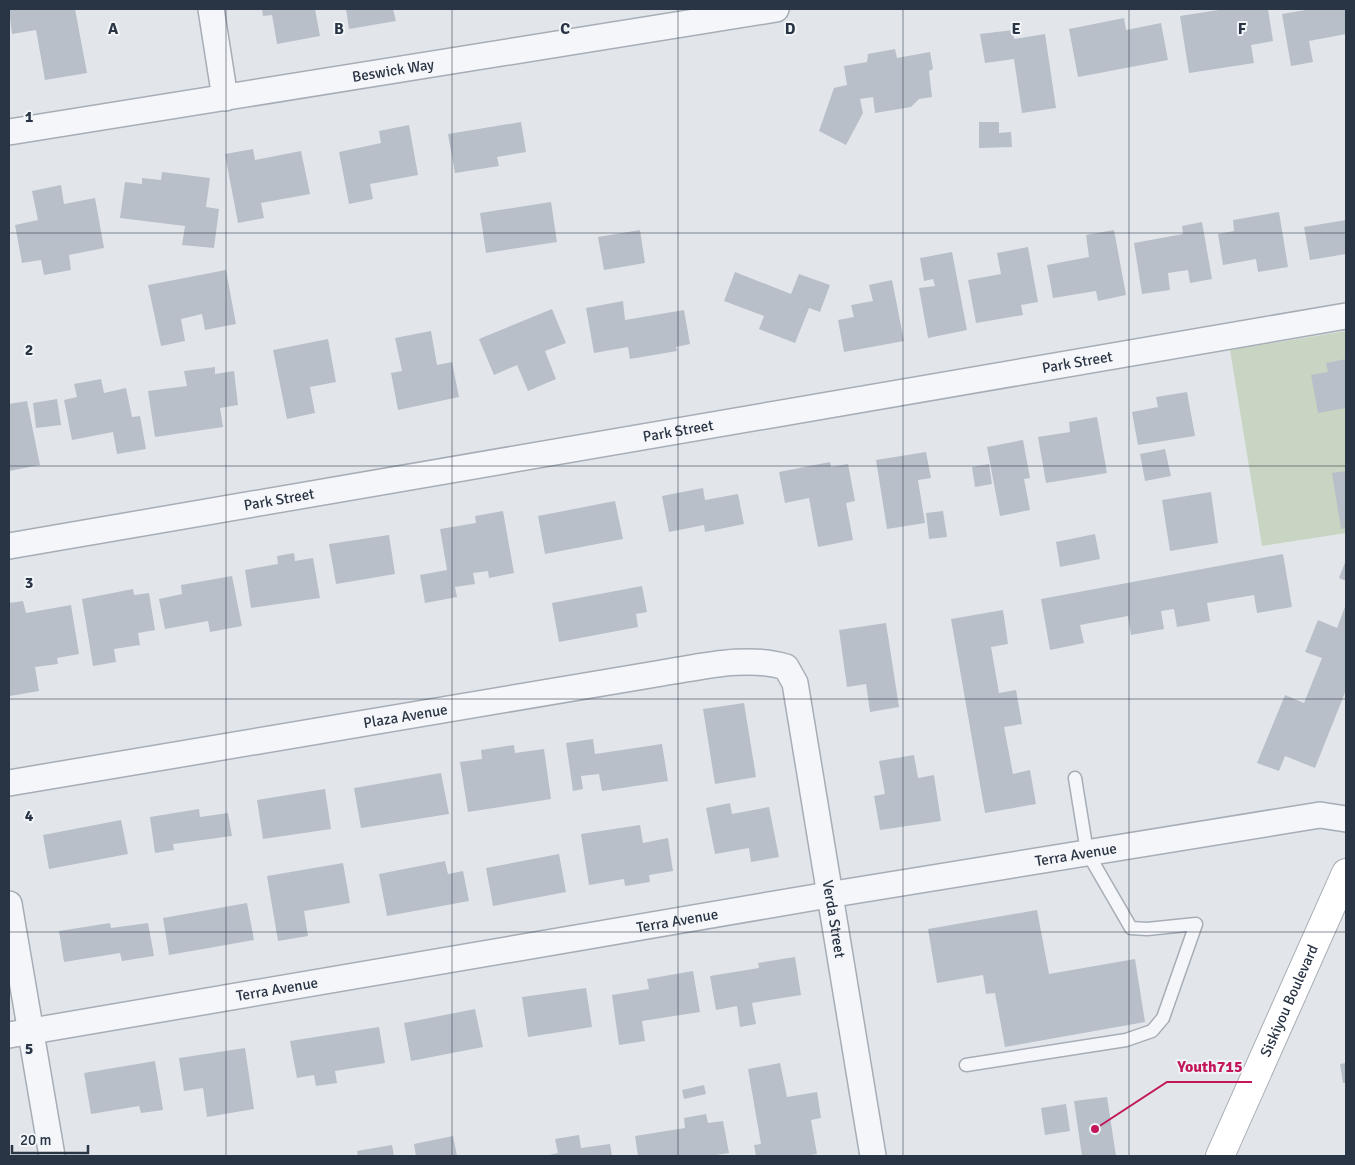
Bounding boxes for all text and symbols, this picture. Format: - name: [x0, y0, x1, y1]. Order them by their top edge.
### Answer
- text: A: [108, 19, 119, 39]
- text: B: [334, 19, 344, 39]
- text: C: [560, 19, 570, 39]
- text: D: [785, 19, 796, 39]
- text: E: [1011, 19, 1021, 39]
- text: F: [1238, 19, 1247, 39]
- street label: Beswick Way: [351, 55, 435, 86]
- text: 1: [25, 107, 34, 127]
- text: 2: [25, 340, 33, 360]
- street label: Park Street: [1041, 347, 1114, 377]
- street label: Park Street: [642, 416, 715, 446]
- street label: Park Street: [242, 485, 316, 514]
- text: 3: [25, 573, 33, 593]
- street label: Plaza Avenue: [362, 700, 449, 732]
- text: 4: [25, 806, 34, 826]
- street label: Terra Avenue: [1034, 839, 1118, 870]
- street label: Verda Street: [819, 879, 849, 959]
- street label: Terra Avenue: [635, 905, 719, 937]
- street label: Siskiyou Boulevard: [1256, 942, 1322, 1060]
- street label: Terra Avenue: [235, 973, 319, 1005]
- text: 5: [25, 1039, 33, 1059]
- callout: Youth715: [1167, 1051, 1252, 1082]
- text: Youth715: [1176, 1057, 1243, 1077]
- scale bar: [12, 1122, 89, 1154]
- text: 20 m: [20, 1131, 51, 1149]

